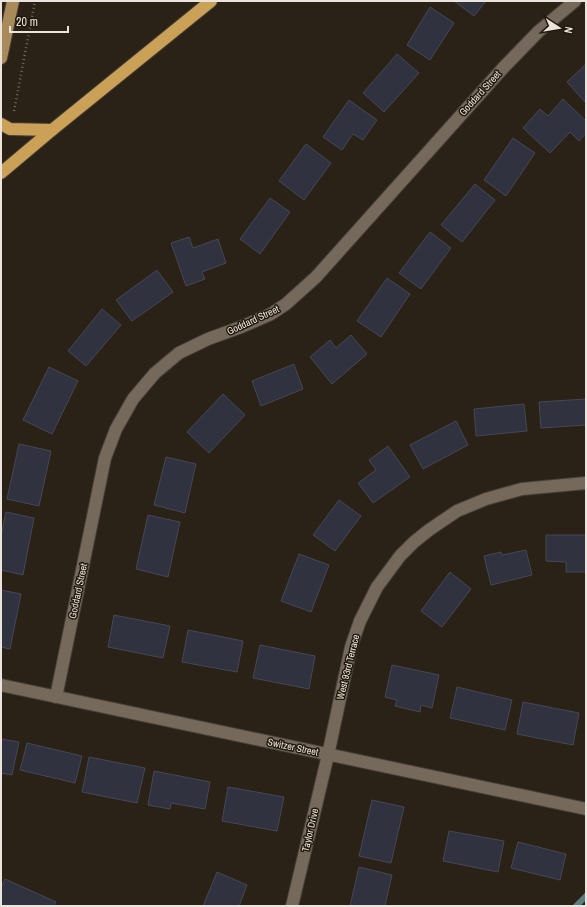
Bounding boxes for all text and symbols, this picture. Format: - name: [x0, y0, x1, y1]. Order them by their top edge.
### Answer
- scale bar: [10, 8, 68, 34]
- north arrow: [539, 8, 579, 48]
- text: 20 m: [16, 14, 38, 30]
- text: N: [561, 25, 576, 35]
- street label: Goddard Street: [456, 67, 504, 118]
- street label: Goddard Street: [225, 302, 282, 338]
- street label: Goddard Street: [66, 562, 90, 620]
- street label: West 93rd Terrace: [334, 633, 362, 701]
- street label: Switzer Street: [266, 735, 320, 759]
- street label: Taylor Drive: [299, 807, 321, 853]

